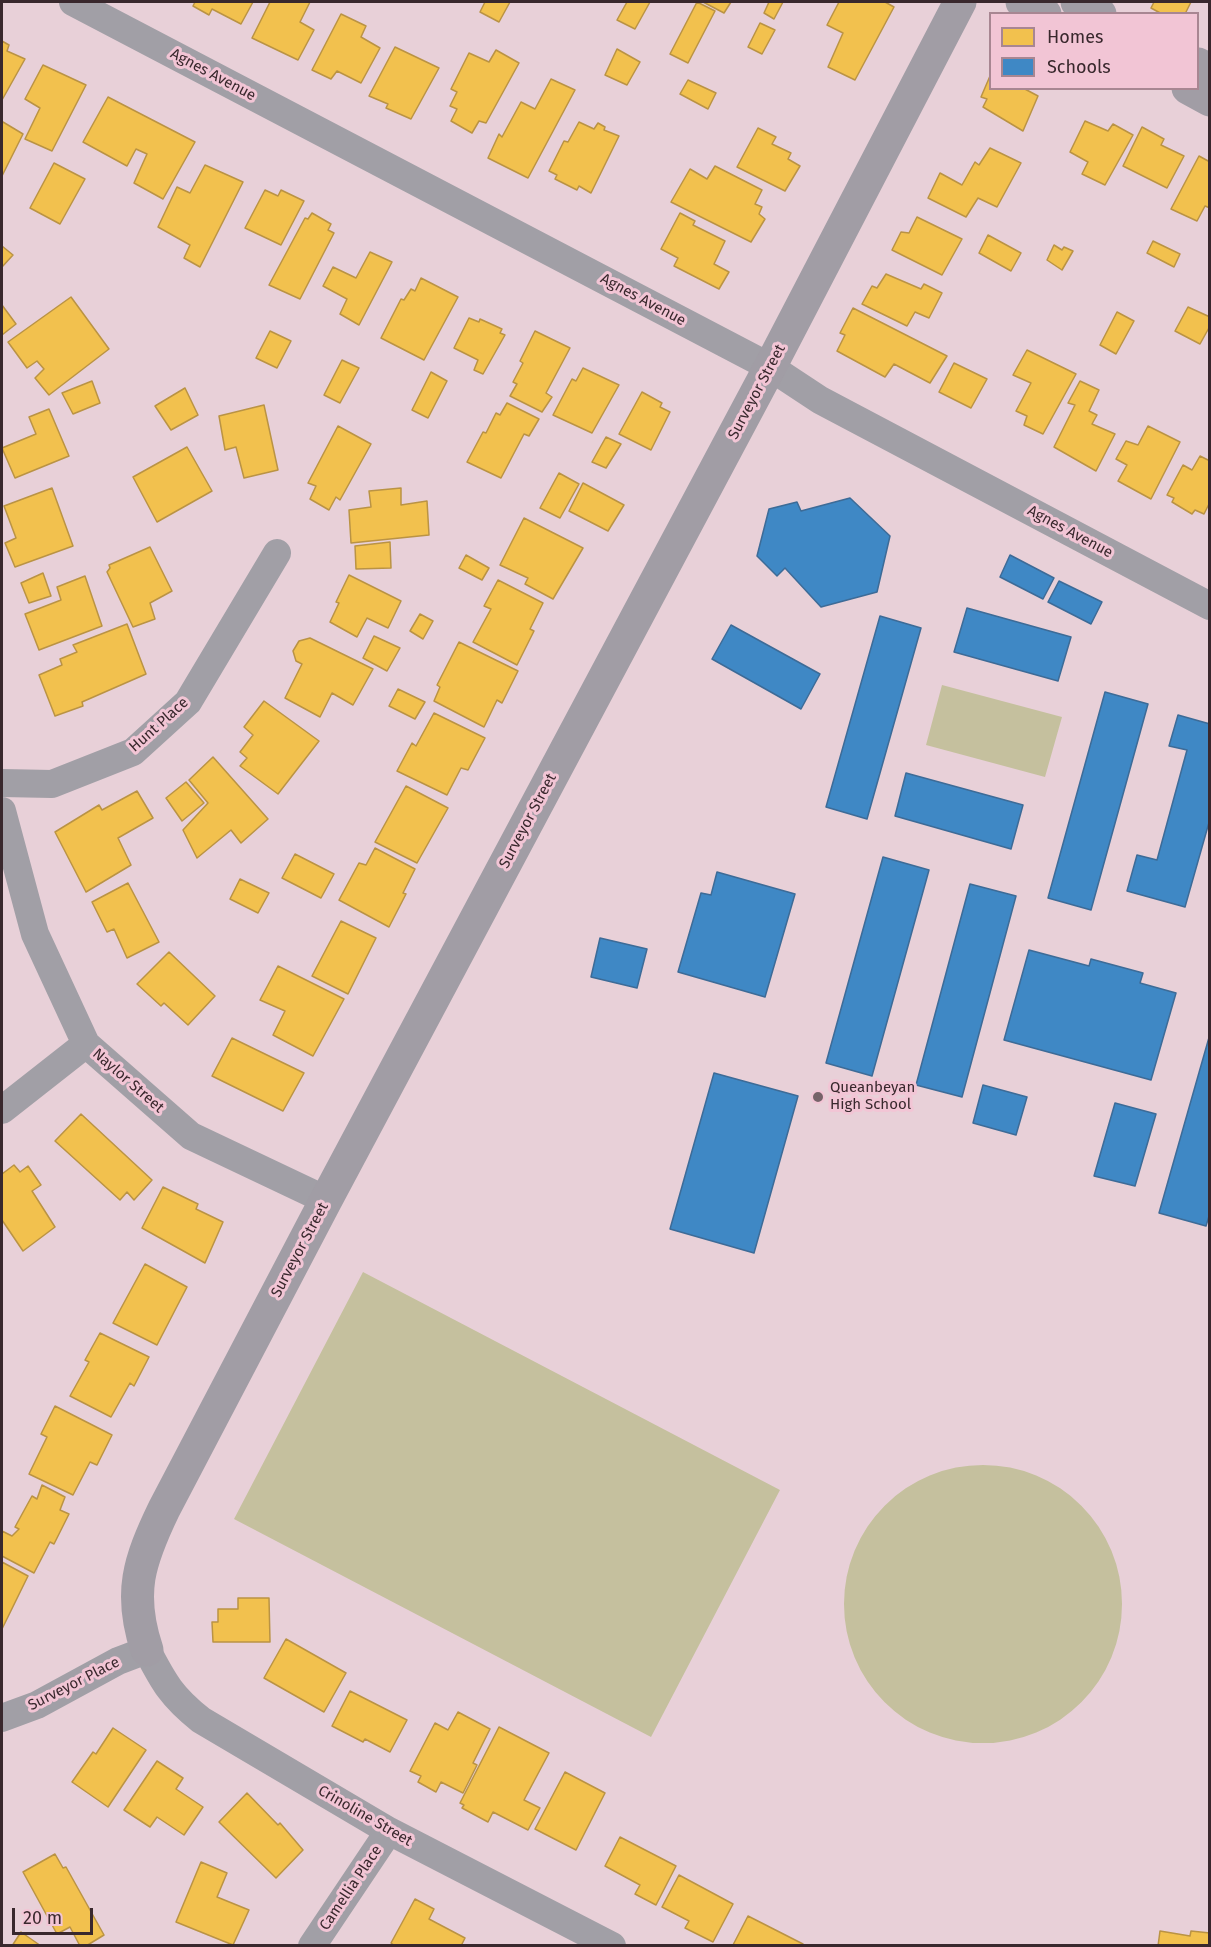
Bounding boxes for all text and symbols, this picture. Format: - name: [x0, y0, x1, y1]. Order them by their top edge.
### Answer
- legend: [989, 12, 1199, 90]
- text: Homes: [1047, 26, 1103, 48]
- street label: Agnes Avenue: [167, 45, 259, 105]
- text: Schools: [1047, 56, 1111, 78]
- street label: Agnes Avenue: [597, 270, 689, 330]
- street label: Surveyor Street: [724, 342, 790, 442]
- street label: Agnes Avenue: [1024, 502, 1116, 562]
- street label: Hunt Place: [126, 694, 192, 756]
- street label: Surveyor Street: [495, 771, 561, 871]
- street label: Naylor Street: [88, 1045, 168, 1117]
- place label: Queanbeyan High School: [830, 1079, 915, 1114]
- marker: Queanbeyan High School: [811, 1090, 825, 1104]
- street label: Surveyor Street: [267, 1200, 333, 1300]
- street label: Surveyor Place: [25, 1653, 123, 1715]
- street label: Crinoline Street: [315, 1782, 415, 1850]
- street label: Camellia Place: [316, 1842, 386, 1934]
- scale bar: [15, 1896, 96, 1934]
- text: 20 m: [23, 1907, 62, 1929]

